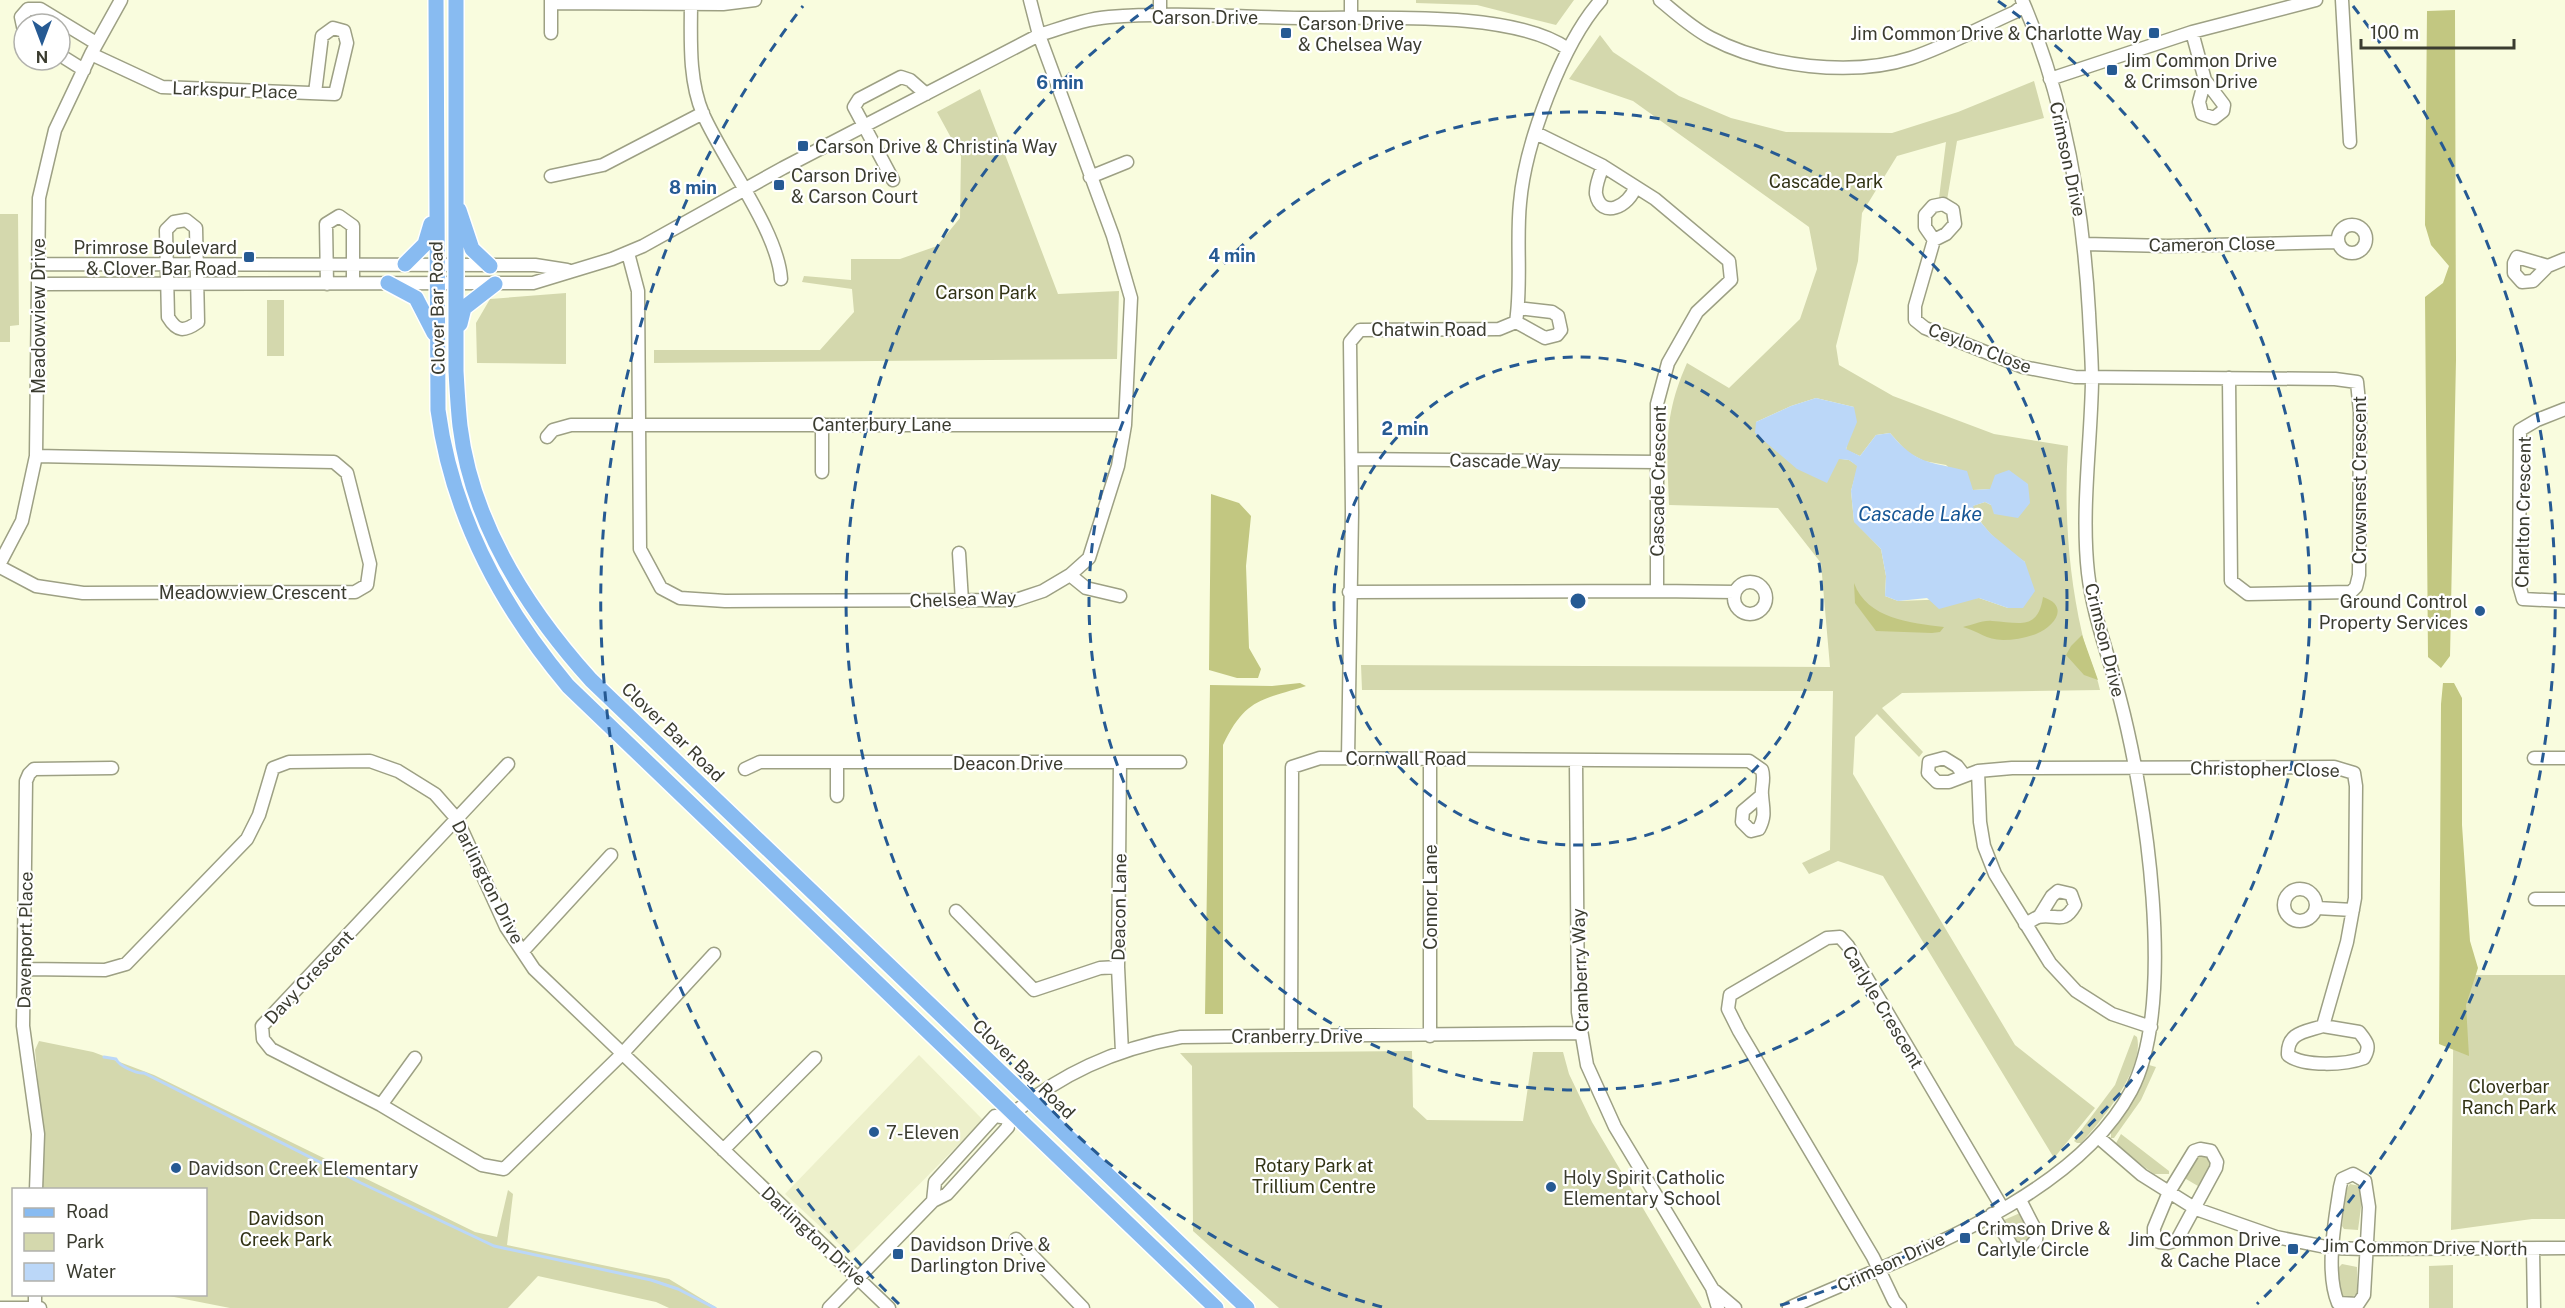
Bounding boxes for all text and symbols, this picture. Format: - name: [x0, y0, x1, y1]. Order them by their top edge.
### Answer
- street label: Carson Drive: [1152, 7, 1258, 28]
- north arrow: [12, 12, 72, 72]
- scale bar: [2361, 12, 2514, 50]
- place label: Carson Drive & Chelsea Way: [1298, 13, 1422, 55]
- text: 100 m: [2370, 22, 2419, 43]
- place label: Jim Common Drive & Charlotte Way: [1850, 23, 2142, 44]
- marker: Carson Drive & Chelsea Way: [1279, 26, 1293, 40]
- marker: Jim Common Drive & Charlotte Way: [2147, 26, 2161, 40]
- text: N: [36, 47, 48, 66]
- place label: Jim Common Drive & Crimson Drive: [2124, 50, 2277, 92]
- marker: Jim Common Drive & Crimson Drive: [2105, 63, 2119, 77]
- text: 6 min: [1036, 72, 1084, 93]
- street label: Larkspur Place: [172, 77, 298, 103]
- street label: Crimson Drive: [2046, 100, 2090, 218]
- place label: Carson Drive & Christina Way: [815, 136, 1058, 157]
- marker: Carson Drive & Christina Way: [796, 139, 810, 153]
- place label: Carson Drive & Carson Court: [791, 165, 918, 207]
- park label: Cascade Park: [1769, 171, 1883, 192]
- text: 8 min: [669, 177, 717, 198]
- marker: Carson Drive & Carson Court: [772, 178, 786, 192]
- street label: Cameron Close: [2148, 232, 2276, 256]
- place label: Primrose Boulevard & Clover Bar Road: [73, 237, 237, 279]
- street label: Meadowview Drive: [28, 238, 49, 394]
- street label: Clover Bar Road: [425, 241, 449, 375]
- text: 4 min: [1208, 245, 1256, 266]
- marker: Primrose Boulevard & Clover Bar Road: [242, 250, 256, 264]
- park label: Carson Park: [935, 282, 1037, 303]
- street label: Chatwin Road: [1371, 319, 1487, 340]
- street label: Ceylon Close: [1925, 319, 2035, 377]
- street label: Crowsnest Crescent: [2349, 396, 2370, 564]
- street label: Cascade Crescent: [1646, 405, 1670, 557]
- street label: Canterbury Lane: [812, 414, 952, 435]
- text: 2 min: [1381, 418, 1429, 439]
- street label: Charlton Crescent: [2511, 436, 2535, 588]
- street label: Cascade Way: [1449, 450, 1561, 472]
- water label: Cascade Lake: [1858, 502, 1982, 526]
- street label: Crimson Drive: [2081, 581, 2129, 699]
- street label: Meadowview Crescent: [159, 582, 347, 603]
- street label: Chelsea Way: [909, 587, 1017, 611]
- centre of rings: [1568, 591, 1588, 611]
- place label: Ground Control Property Services: [2319, 591, 2468, 633]
- marker: Ground Control Property Services: [2473, 604, 2487, 618]
- street label: Clover Bar Road: [618, 678, 728, 786]
- street label: Cornwall Road: [1345, 748, 1467, 769]
- street label: Deacon Drive: [953, 753, 1063, 774]
- street label: Christopher Close: [2190, 757, 2340, 781]
- street label: Darlington Drive: [448, 817, 528, 947]
- street label: Connor Lane: [1420, 844, 1441, 950]
- street label: Deacon Lane: [1108, 853, 1130, 961]
- street label: Davenport Place: [13, 871, 37, 1009]
- street label: Cranberry Way: [1567, 907, 1593, 1032]
- street label: Davy Crescent: [260, 926, 358, 1028]
- street label: Carlyle Crescent: [1838, 942, 1928, 1072]
- street label: Clover Bar Road: [969, 1015, 1079, 1123]
- street label: Cranberry Drive: [1231, 1026, 1363, 1047]
- park label: Cloverbar Ranch Park: [2461, 1076, 2557, 1118]
- place label: 7-Eleven: [886, 1122, 959, 1143]
- marker: 7-Eleven: [867, 1125, 881, 1139]
- park label: Rotary Park at Trillium Centre: [1252, 1155, 1376, 1197]
- place label: Davidson Creek Elementary: [188, 1158, 419, 1179]
- marker: Davidson Creek Elementary: [169, 1161, 183, 1175]
- place label: Holy Spirit Catholic Elementary School: [1563, 1167, 1725, 1209]
- marker: Holy Spirit Catholic Elementary School: [1544, 1180, 1558, 1194]
- street label: Darlington Drive: [757, 1182, 871, 1290]
- legend: [12, 1188, 207, 1296]
- text: Road: [66, 1201, 109, 1222]
- park label: Davidson Creek Park: [240, 1208, 332, 1250]
- place label: Crimson Drive & Carlyle Circle: [1977, 1218, 2111, 1260]
- street label: Crimson Drive: [1834, 1228, 1948, 1296]
- place label: Jim Common Drive & Cache Place: [2128, 1229, 2281, 1271]
- text: Park: [66, 1231, 104, 1252]
- marker: Crimson Drive & Carlyle Circle: [1958, 1231, 1972, 1245]
- place label: Davidson Drive & Darlington Drive: [910, 1234, 1051, 1276]
- street label: Jim Common Drive North: [2322, 1235, 2528, 1259]
- marker: Jim Common Drive & Cache Place: [2286, 1242, 2300, 1256]
- marker: Davidson Drive & Darlington Drive: [891, 1247, 905, 1261]
- text: Water: [66, 1261, 116, 1282]

